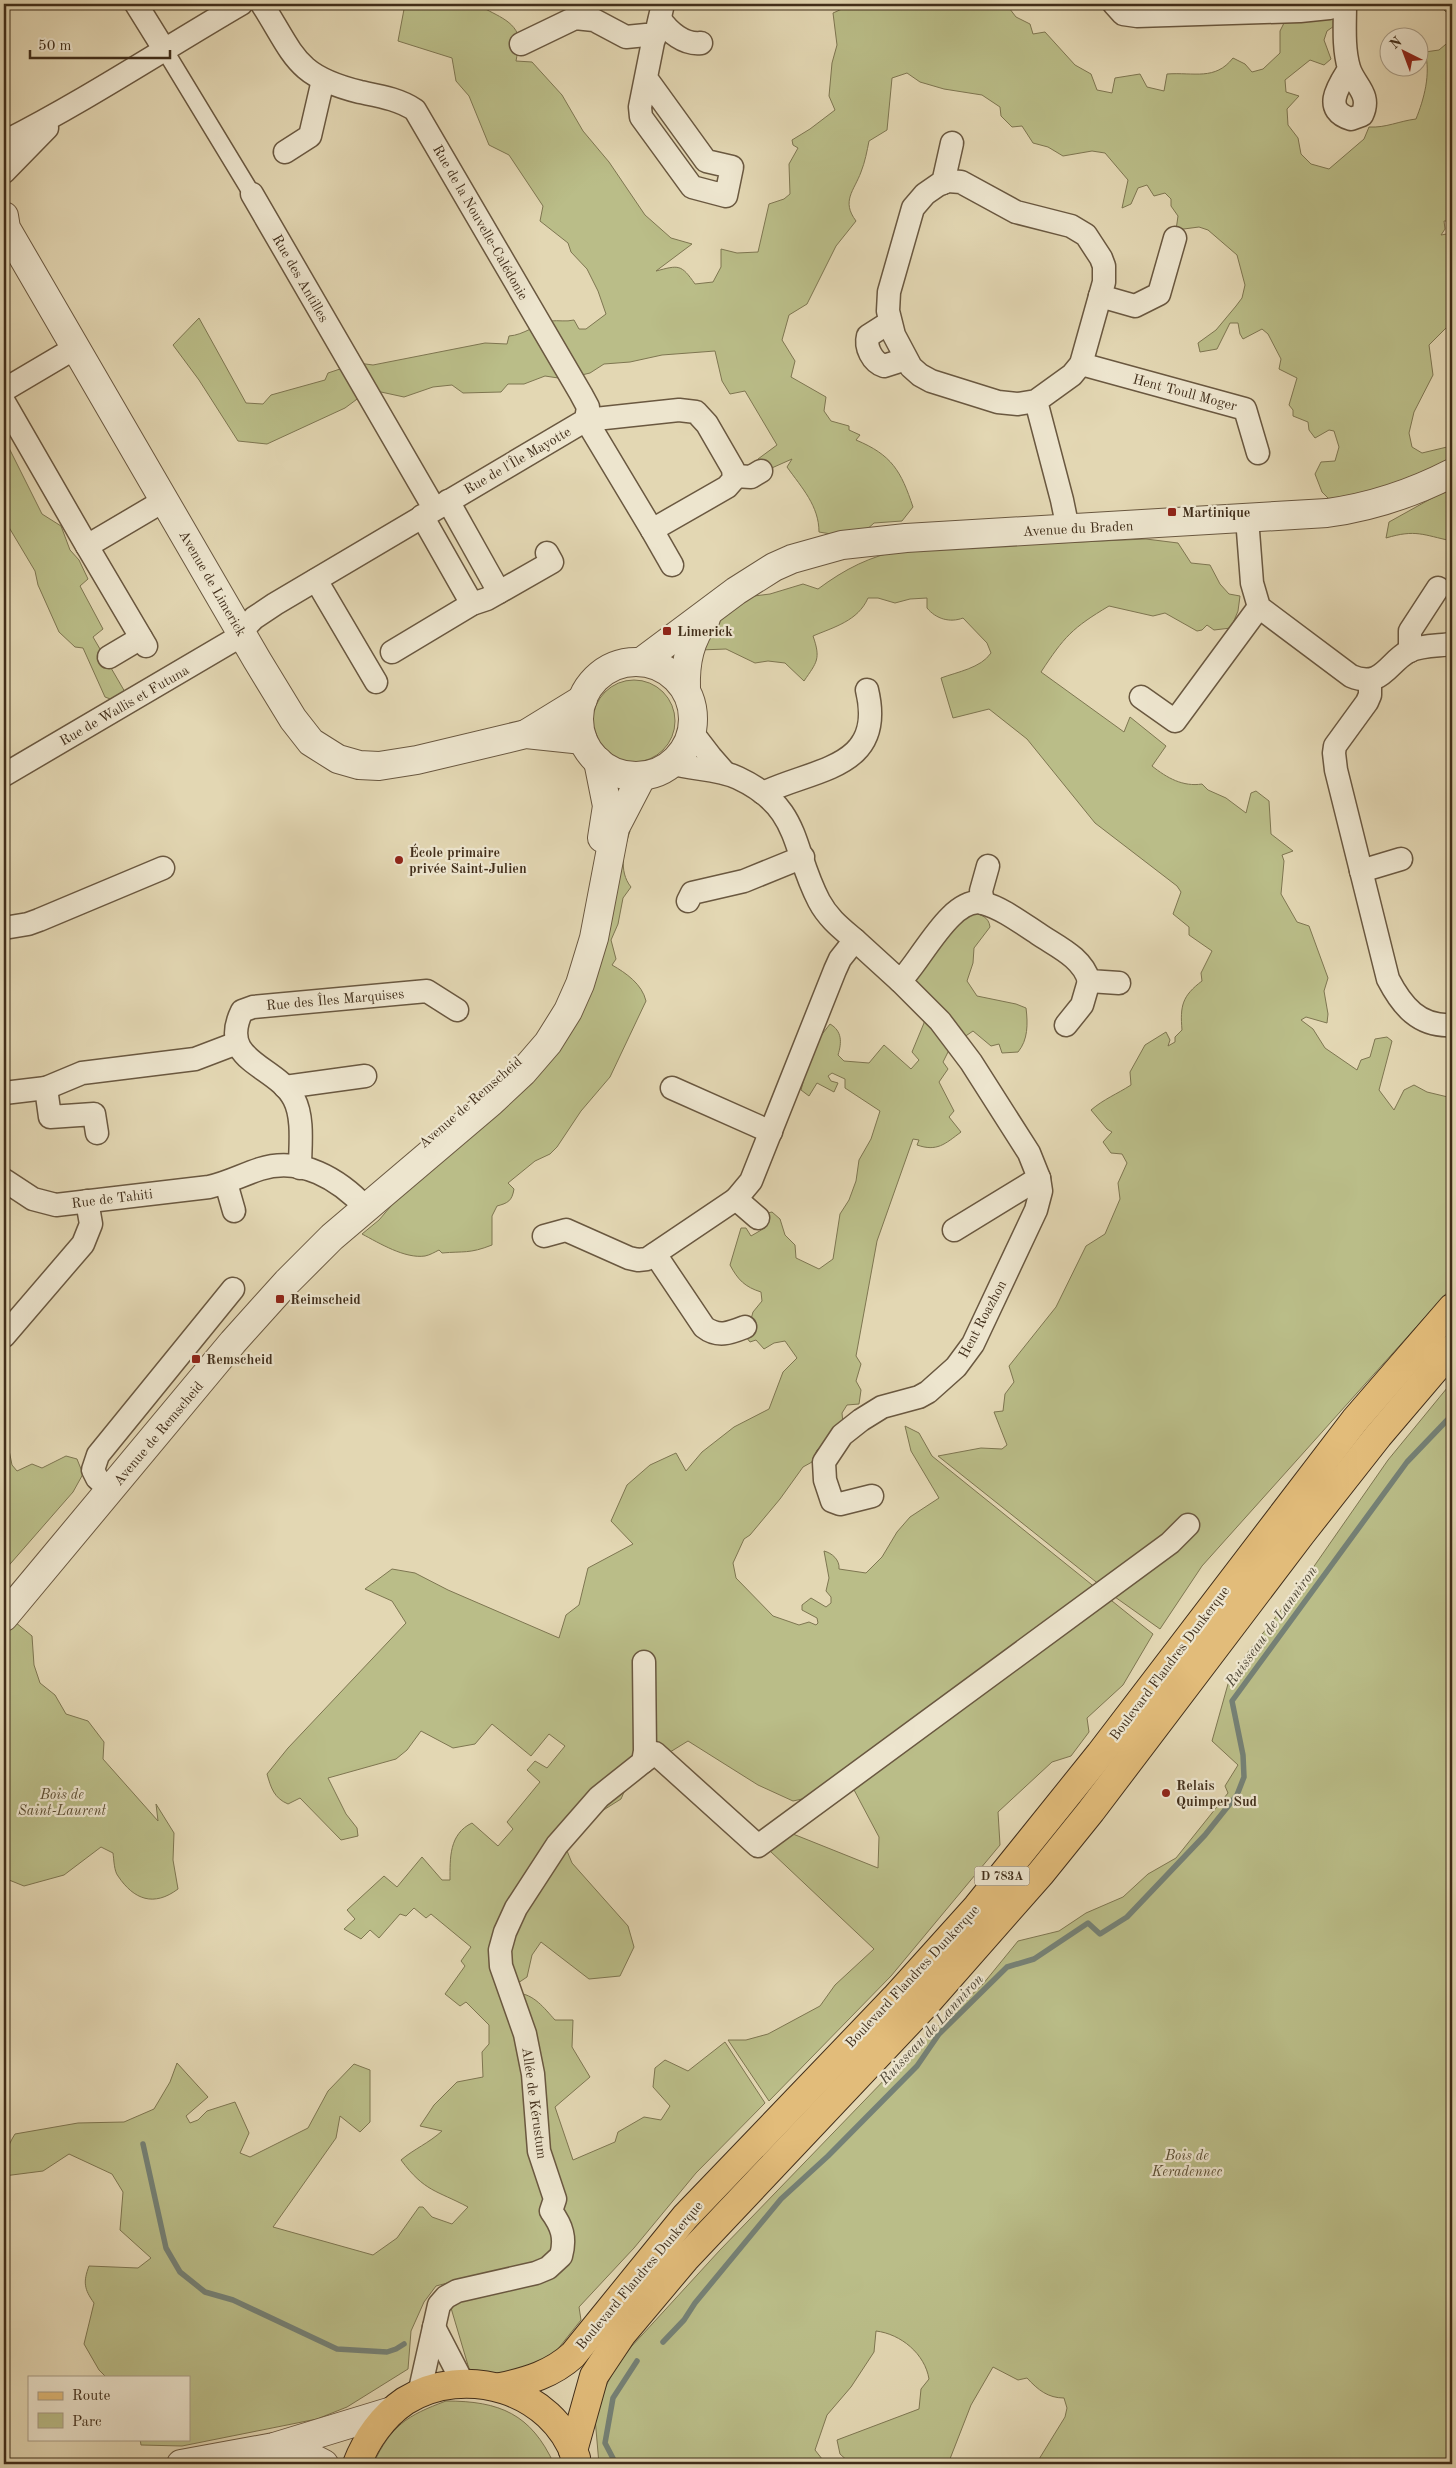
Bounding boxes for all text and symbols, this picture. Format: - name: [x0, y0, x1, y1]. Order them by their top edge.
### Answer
- scale bar: [30, 28, 170, 60]
- north arrow: [1378, 28, 1428, 78]
- text: N: [1387, 34, 1405, 52]
- text: 50 m: [38, 39, 72, 54]
- street label: Rue de la Nouvelle-Calédonie: [430, 143, 530, 302]
- street label: Rue des Antilles: [269, 232, 331, 325]
- street label: Hent Toull Moger: [1131, 372, 1239, 414]
- street label: Rue de l'Île Mayotte: [460, 422, 573, 497]
- marker: Martinique: [1166, 506, 1178, 518]
- place label: Martinique: [1182, 506, 1250, 520]
- street label: Avenue du Braden: [1022, 519, 1134, 539]
- street label: Avenue de Limerick: [176, 528, 248, 639]
- marker: Limerick: [661, 625, 673, 637]
- place label: Limerick: [677, 625, 733, 639]
- street label: Rue de Wallis et Futuna: [57, 663, 192, 749]
- place label: École primaire privée Saint-Julien: [409, 843, 527, 876]
- marker: École primaire privée Saint-Julien: [393, 854, 405, 866]
- street label: Rue des Îles Marquises: [265, 984, 405, 1013]
- street label: Avenue de Remscheid: [417, 1055, 525, 1151]
- street label: Rue de Tahiti: [71, 1187, 154, 1211]
- street label: Hent Roazhon: [957, 1278, 1009, 1361]
- marker: Reimscheid: [274, 1293, 286, 1305]
- place label: Reimscheid: [290, 1293, 361, 1307]
- marker: Remscheid: [190, 1353, 202, 1365]
- place label: Remscheid: [206, 1353, 273, 1367]
- street label: Avenue de Remscheid: [111, 1379, 206, 1488]
- water label: Ruisseau de Lanniron: [1223, 1564, 1321, 1691]
- street label: Boulevard Flandres Dunkerque: [1107, 1584, 1232, 1743]
- place label: Relais Quimper Sud: [1176, 1779, 1258, 1809]
- marker: Relais Quimper Sud: [1160, 1787, 1172, 1799]
- park label: Bois de Saint-Laurent: [18, 1788, 106, 1818]
- road number: D 783A: [974, 1866, 1030, 1885]
- street label: Boulevard Flandres Dunkerque: [843, 1903, 982, 2050]
- water label: Ruisseau de Lanniron: [877, 1972, 987, 2089]
- street label: Allée de Kérustum: [519, 2046, 549, 2160]
- park label: Bois de Keradennec: [1151, 2149, 1222, 2179]
- street label: Boulevard Flandres Dunkerque: [574, 2199, 706, 2352]
- legend: [28, 2376, 190, 2440]
- text: Route: [72, 2389, 110, 2404]
- text: Parc: [72, 2415, 102, 2430]

